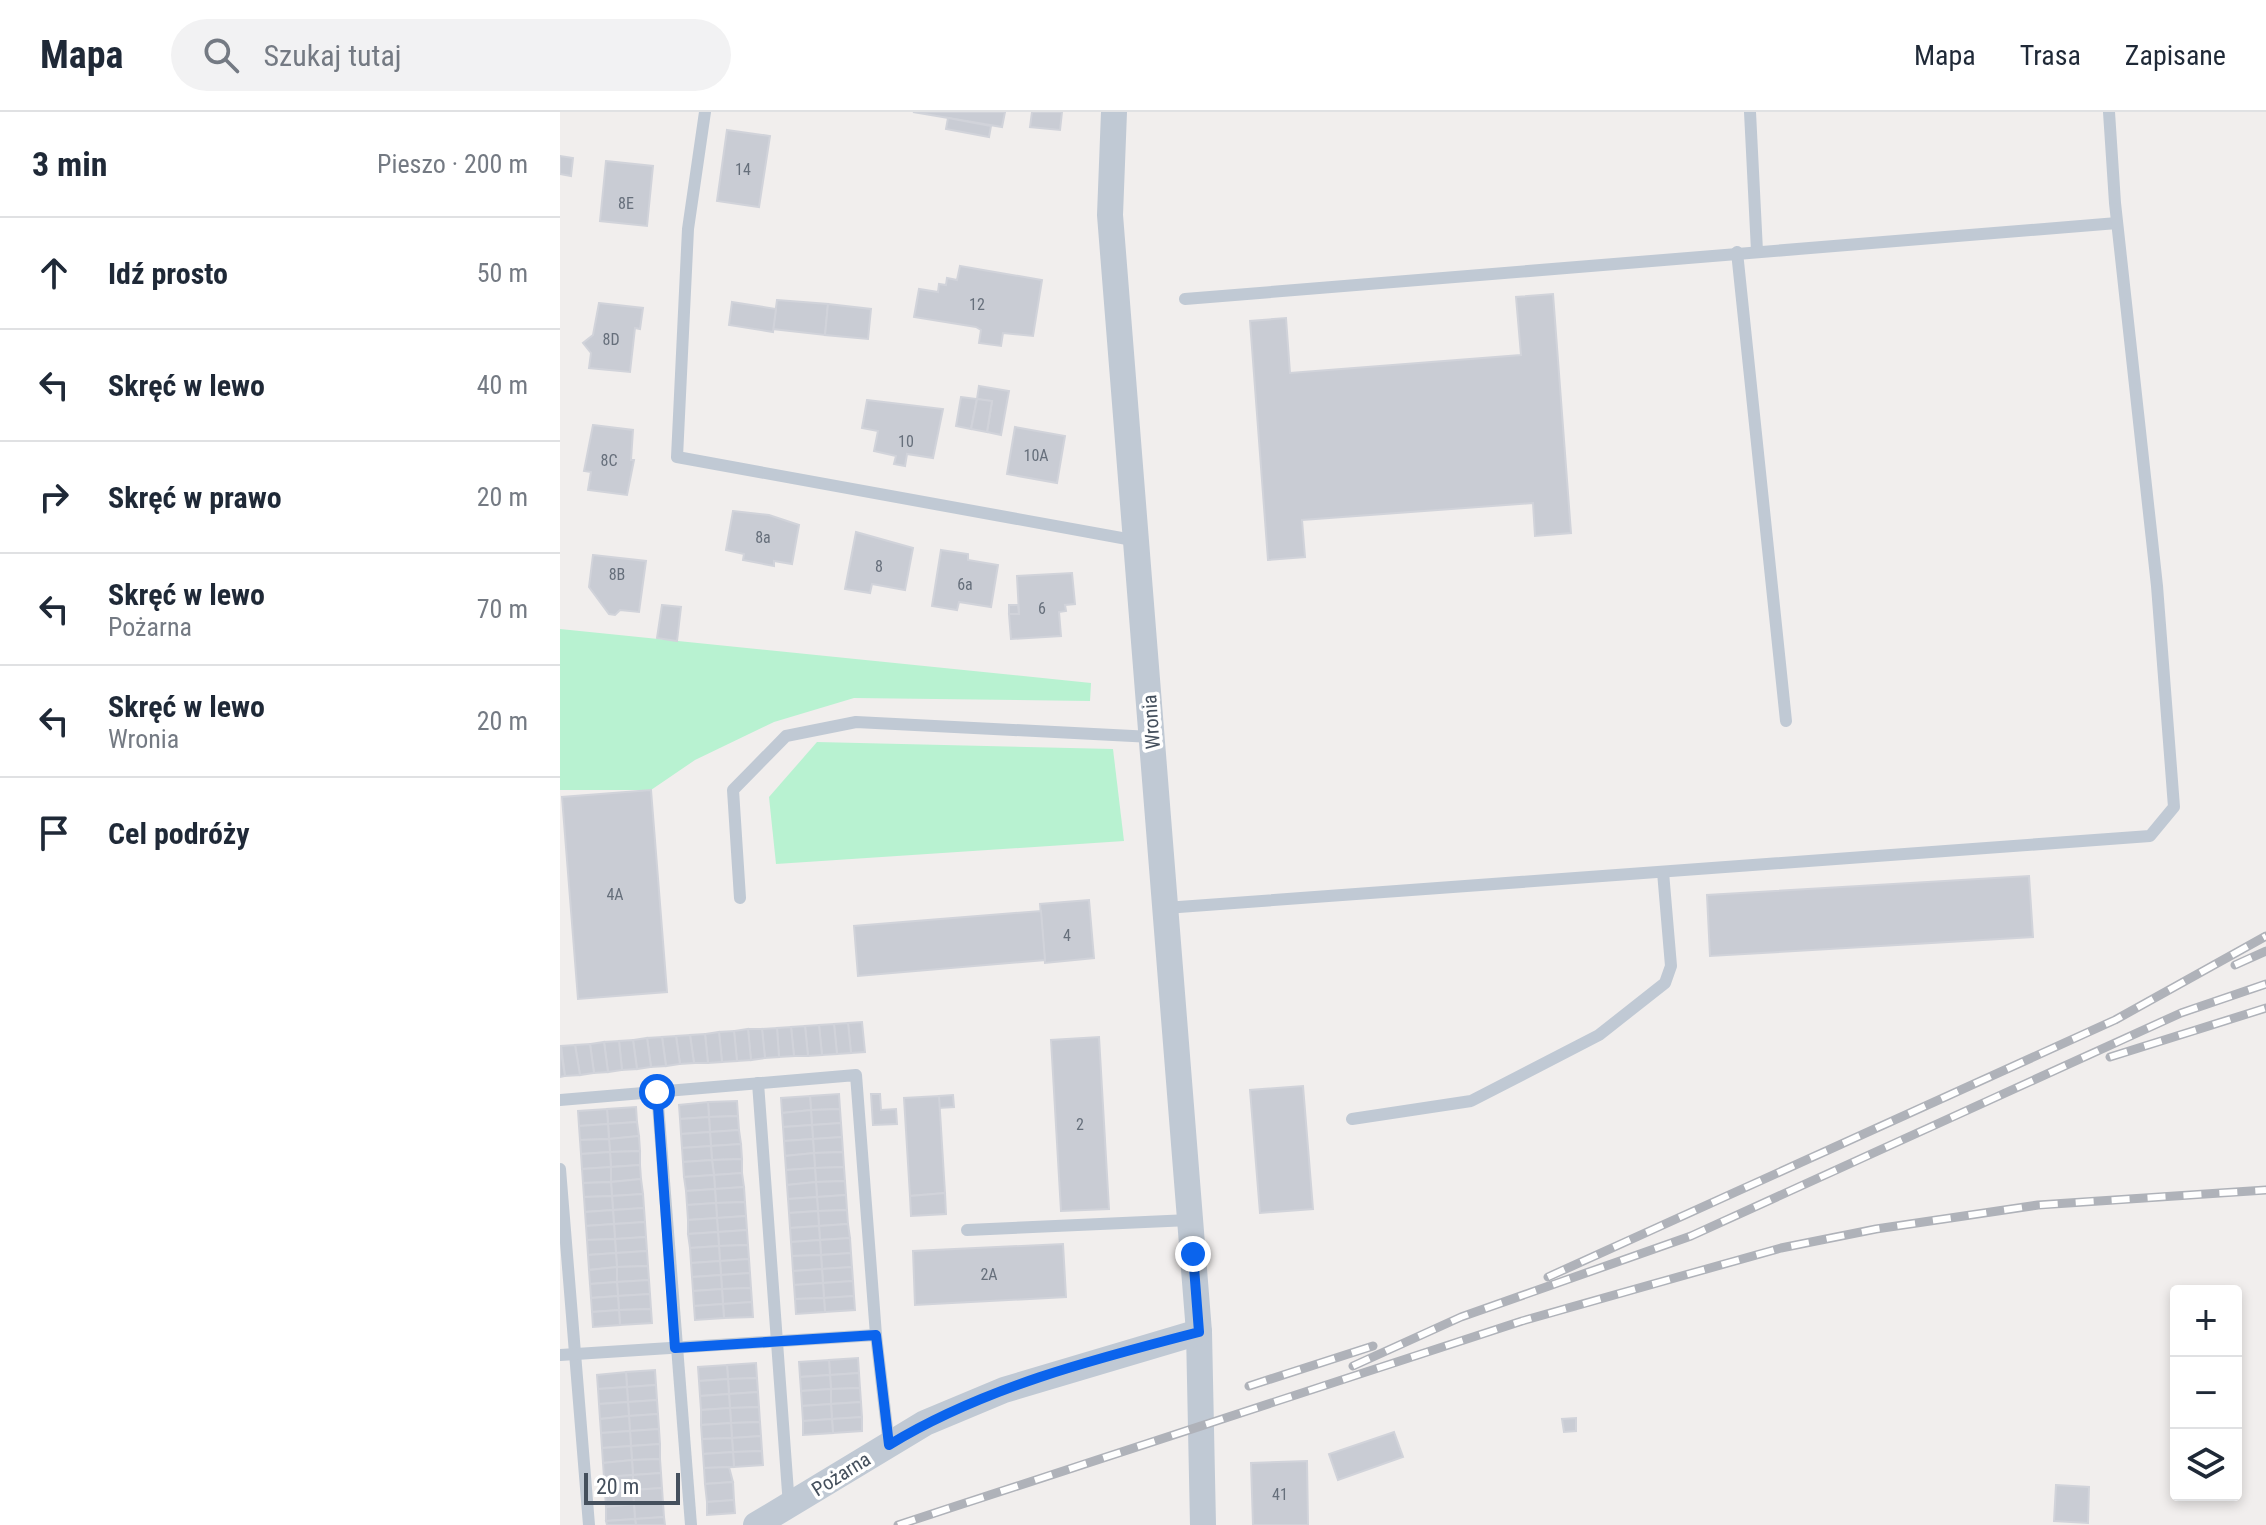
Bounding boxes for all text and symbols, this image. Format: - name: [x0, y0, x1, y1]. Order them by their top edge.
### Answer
- search box: [171, 19, 731, 91]
- text: Mapa: [40, 33, 123, 77]
- icon: search: [199, 33, 243, 77]
- text: Szukaj tutaj: [263, 38, 402, 73]
- text: Mapa: [1914, 39, 1976, 72]
- text: Trasa: [2020, 39, 2081, 72]
- text: Zapisane: [2125, 39, 2226, 72]
- text: 3 min: [32, 144, 108, 184]
- text: Pieszo · 200 m: [377, 149, 528, 179]
- house number: 14: [735, 160, 751, 179]
- house number: 8E: [618, 194, 634, 213]
- icon: ahead: [32, 251, 76, 295]
- text: Idź prosto: [108, 256, 228, 291]
- text: 50 m: [477, 258, 528, 288]
- house number: 12: [969, 295, 985, 314]
- house number: 8D: [602, 330, 620, 349]
- icon: left: [32, 363, 76, 407]
- text: Skręć w lewo: [108, 368, 265, 403]
- text: 40 m: [477, 370, 528, 400]
- house number: 10: [898, 432, 914, 451]
- house number: 10A: [1023, 446, 1049, 465]
- house number: 8C: [601, 451, 617, 470]
- icon: right: [32, 475, 76, 519]
- text: Skręć w prawo: [108, 480, 282, 515]
- text: 20 m: [477, 482, 528, 512]
- house number: 8a: [755, 528, 771, 547]
- house number: 8: [875, 557, 883, 576]
- house number: 8B: [609, 565, 625, 584]
- house number: 6a: [957, 575, 973, 594]
- text: Skręć w lewo: [108, 577, 265, 612]
- icon: left: [32, 587, 76, 631]
- text: 70 m: [477, 594, 528, 624]
- house number: 6: [1038, 599, 1046, 618]
- text: Pożarna: [108, 612, 192, 642]
- text: Skręć w lewo: [108, 689, 265, 724]
- street label: Wronia: [1137, 694, 1165, 750]
- icon: left: [32, 699, 76, 743]
- text: 20 m: [477, 706, 528, 736]
- text: Wronia: [108, 724, 179, 754]
- icon: arrive: [32, 811, 76, 855]
- text: Cel podróży: [108, 816, 250, 851]
- house number: 4A: [606, 885, 624, 904]
- house number: 4: [1063, 926, 1071, 945]
- route start: [639, 1074, 675, 1110]
- house number: 2: [1076, 1115, 1084, 1134]
- route end: [1175, 1236, 1211, 1272]
- house number: 2A: [980, 1265, 998, 1284]
- map controls: [2170, 1285, 2242, 1501]
- button: +: [2170, 1285, 2242, 1357]
- button: −: [2170, 1357, 2242, 1429]
- button: layers: [2170, 1429, 2242, 1501]
- street label: Pożarna: [807, 1447, 875, 1501]
- scale bar: [584, 1469, 680, 1505]
- text: 20 m: [596, 1474, 639, 1499]
- house number: 41: [1272, 1485, 1288, 1504]

